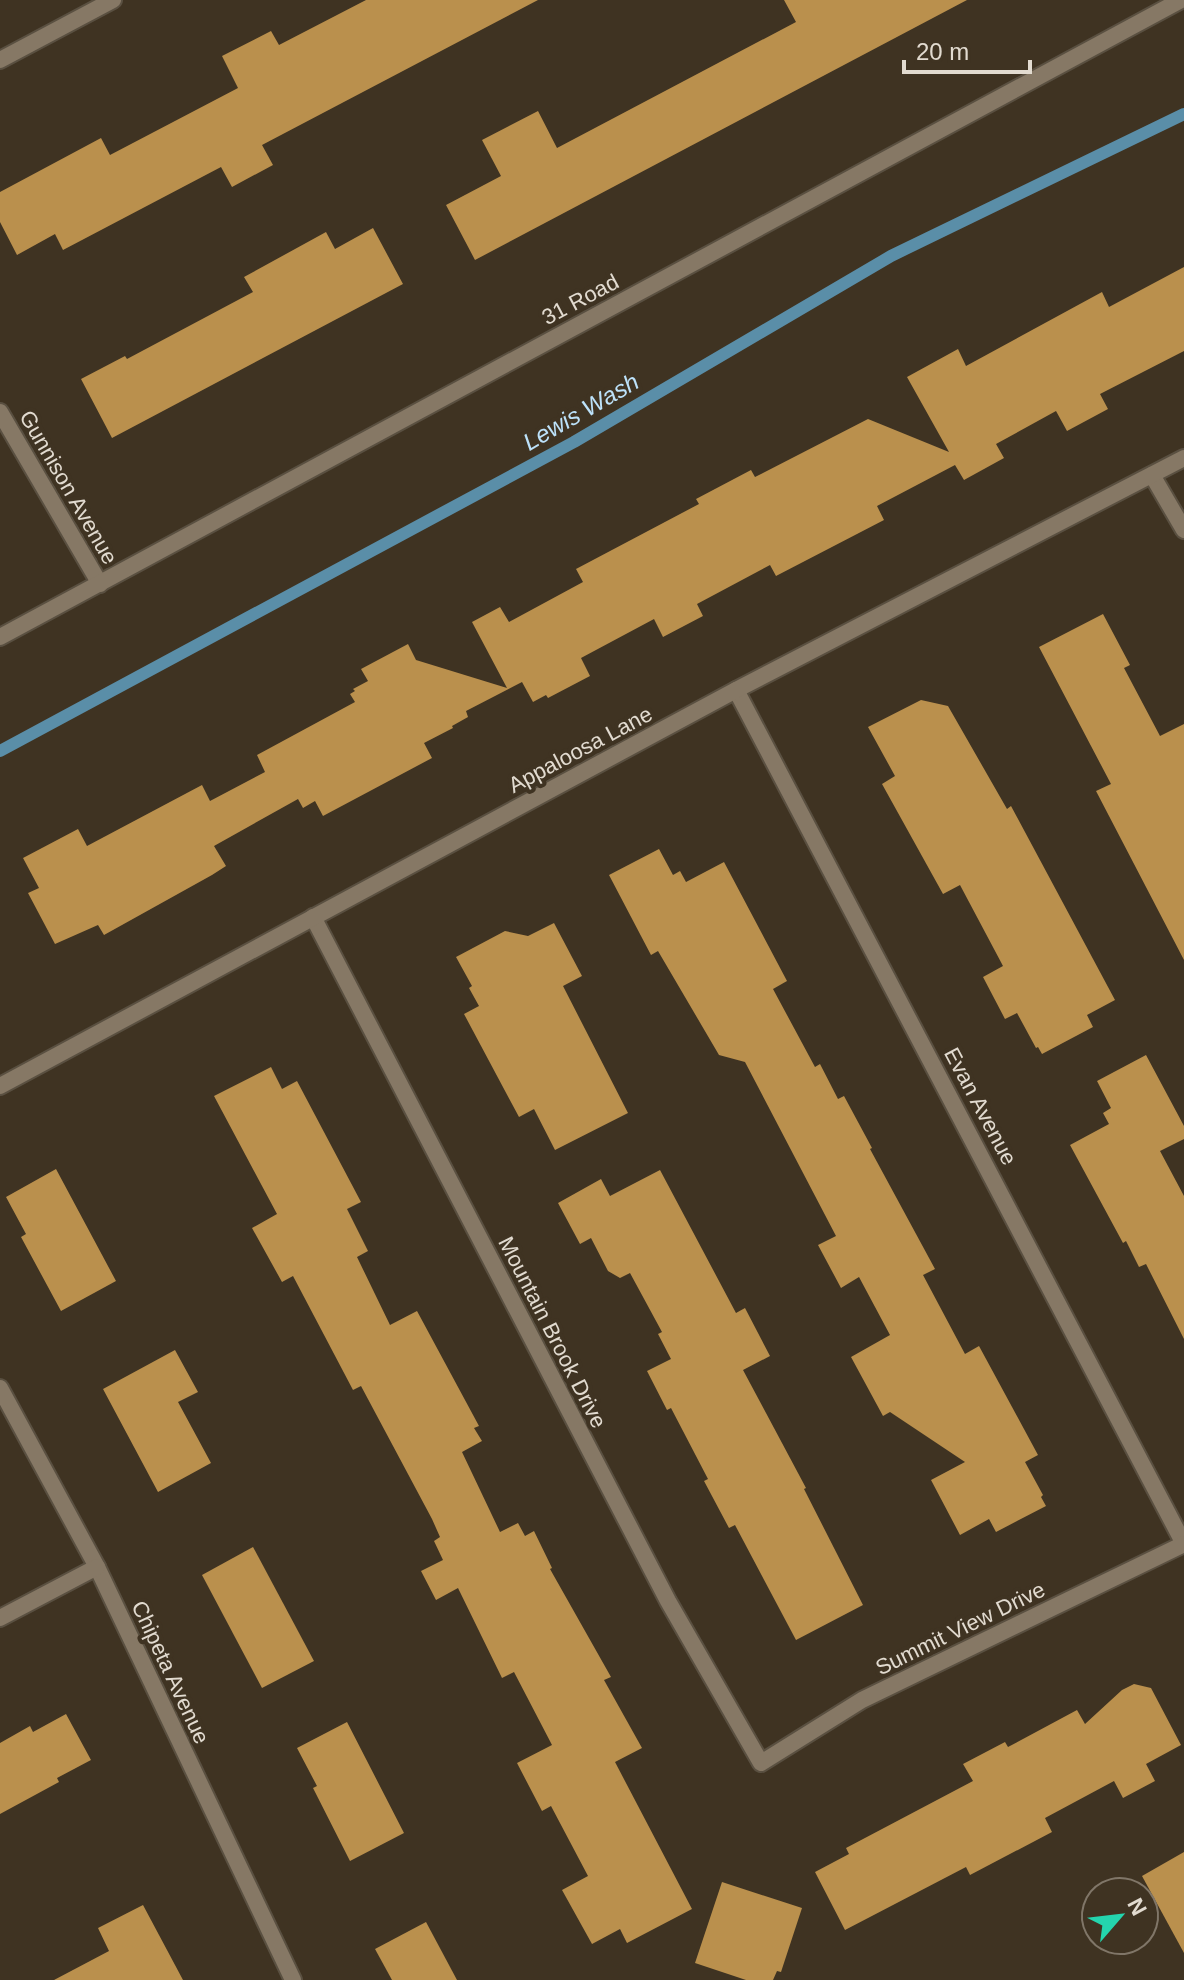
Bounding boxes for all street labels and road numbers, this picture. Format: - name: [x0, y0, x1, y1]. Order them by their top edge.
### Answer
- street label: 31 Road: [538, 269, 623, 330]
- street label: Gunnison Avenue: [14, 406, 123, 569]
- street label: Appaloosa Lane: [504, 701, 656, 798]
- street label: Evan Avenue: [939, 1043, 1022, 1169]
- street label: Mountain Brook Drive: [493, 1232, 612, 1432]
- street label: Summit View Drive: [871, 1577, 1049, 1680]
- street label: Chipeta Avenue: [126, 1597, 215, 1748]

